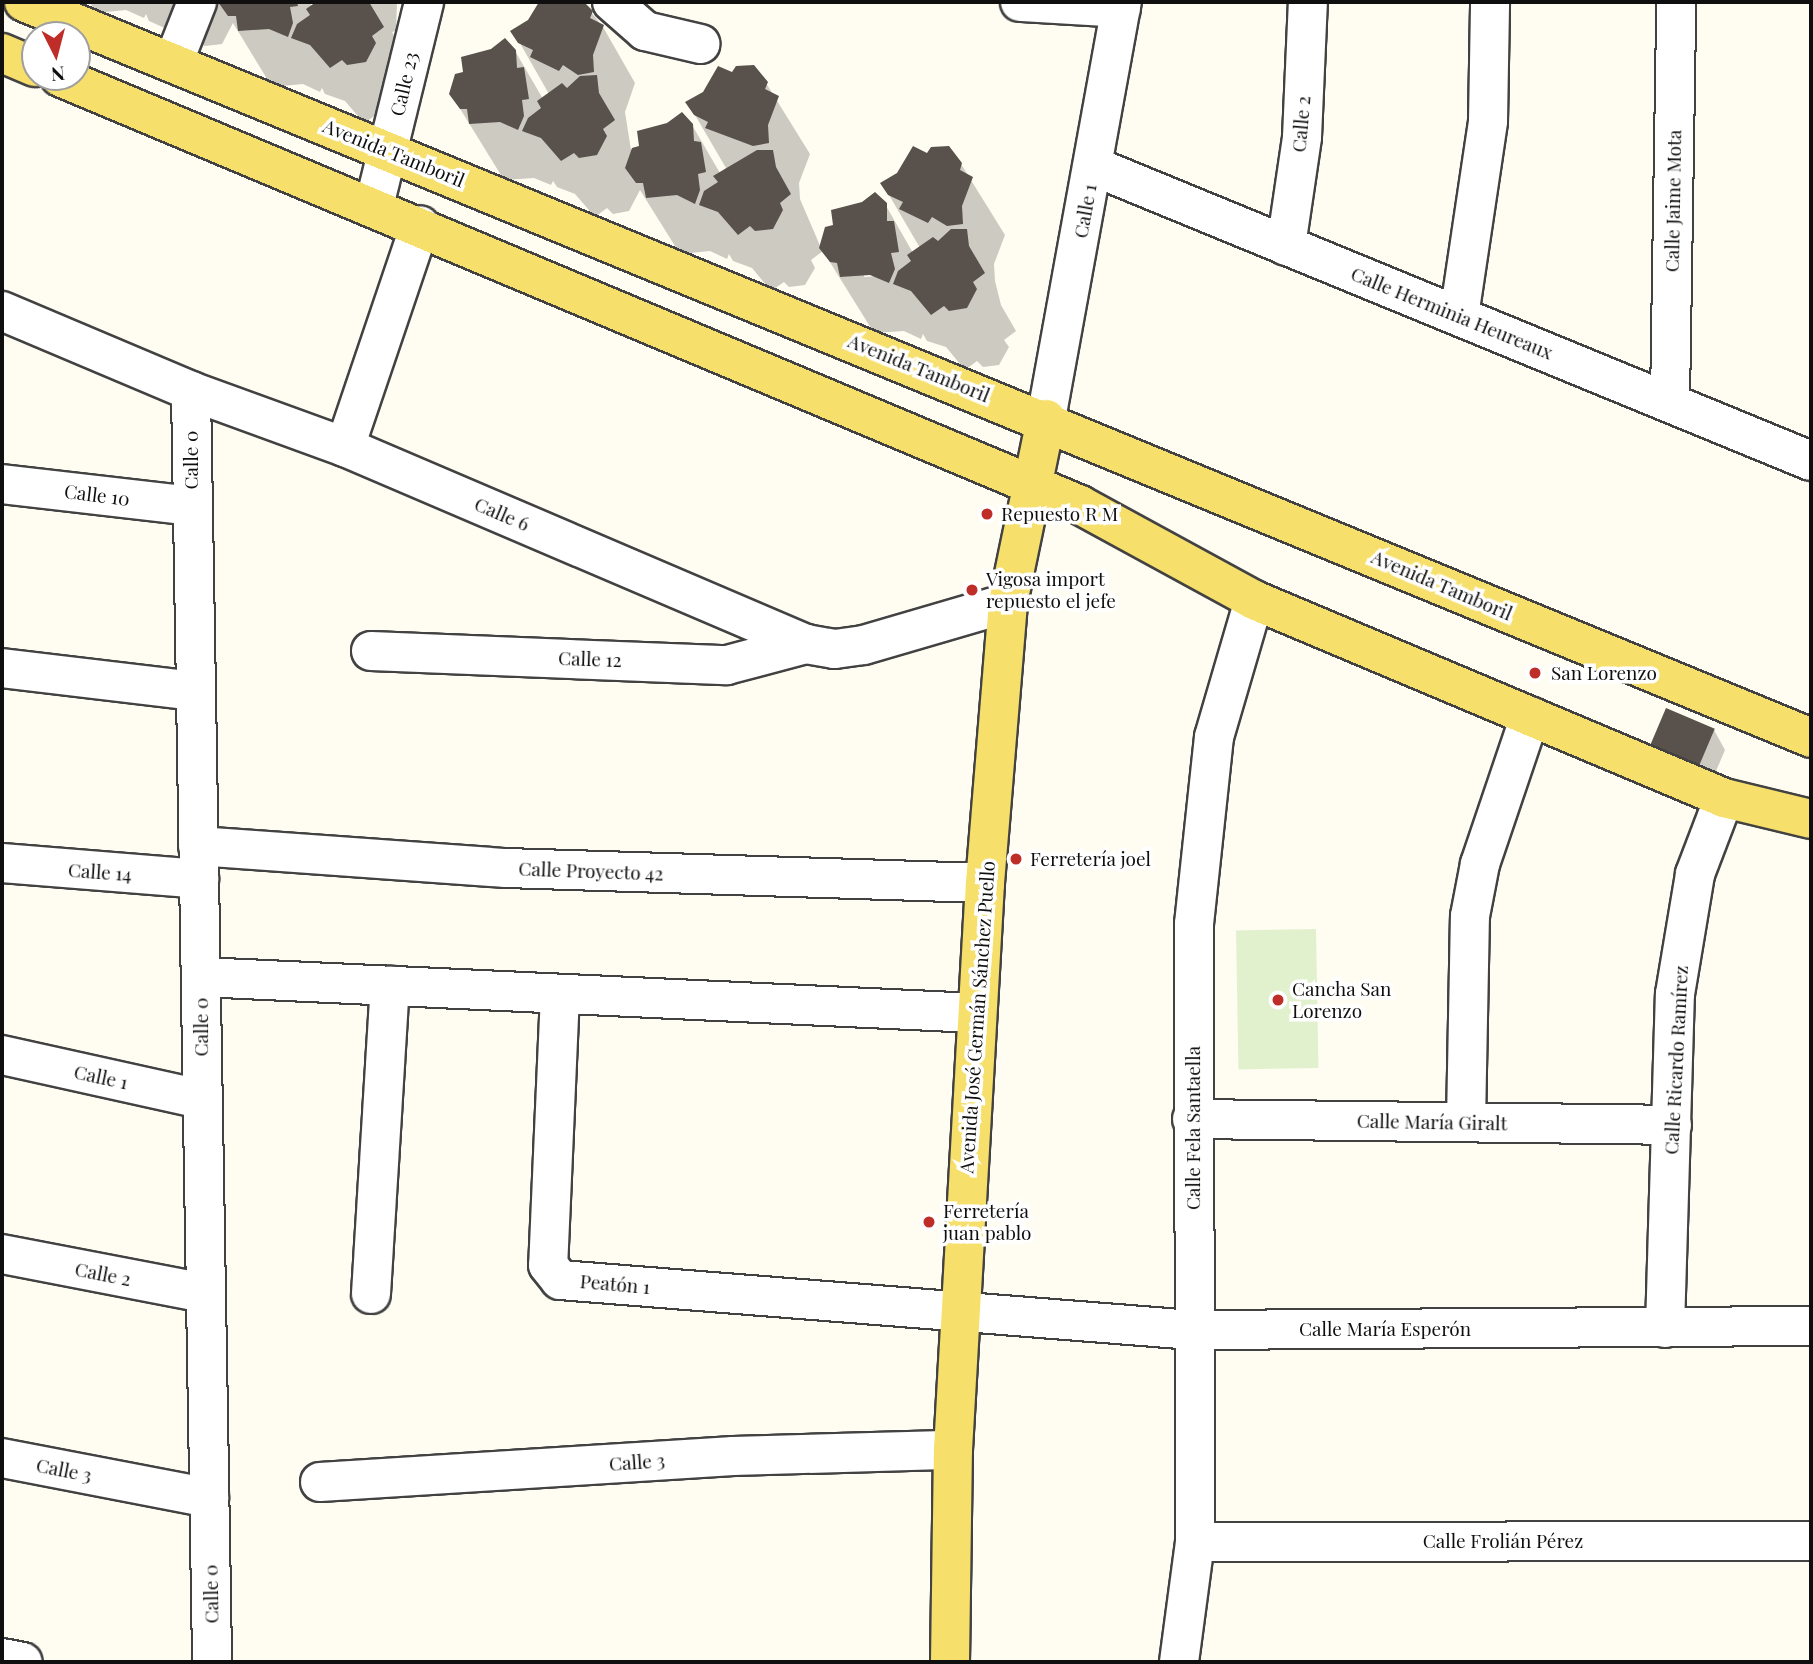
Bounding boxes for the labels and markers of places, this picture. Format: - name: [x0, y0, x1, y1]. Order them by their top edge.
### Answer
- place label: Repuesto R M: [1001, 503, 1119, 525]
- marker: Repuesto R M: [979, 506, 995, 522]
- place label: Vigosa import repuesto el jefe: [986, 568, 1116, 612]
- marker: Vigosa import repuesto el jefe: [964, 582, 980, 598]
- place label: San Lorenzo: [1551, 662, 1657, 684]
- marker: San Lorenzo: [1525, 663, 1545, 683]
- place label: Ferretería joel: [1030, 848, 1151, 870]
- marker: Ferretería joel: [1008, 851, 1024, 867]
- place label: Cancha San Lorenzo: [1292, 978, 1392, 1022]
- marker: Cancha San Lorenzo: [1270, 992, 1286, 1008]
- place label: Ferretería juan pablo: [943, 1200, 1031, 1244]
- marker: Ferretería juan pablo: [921, 1214, 937, 1230]

